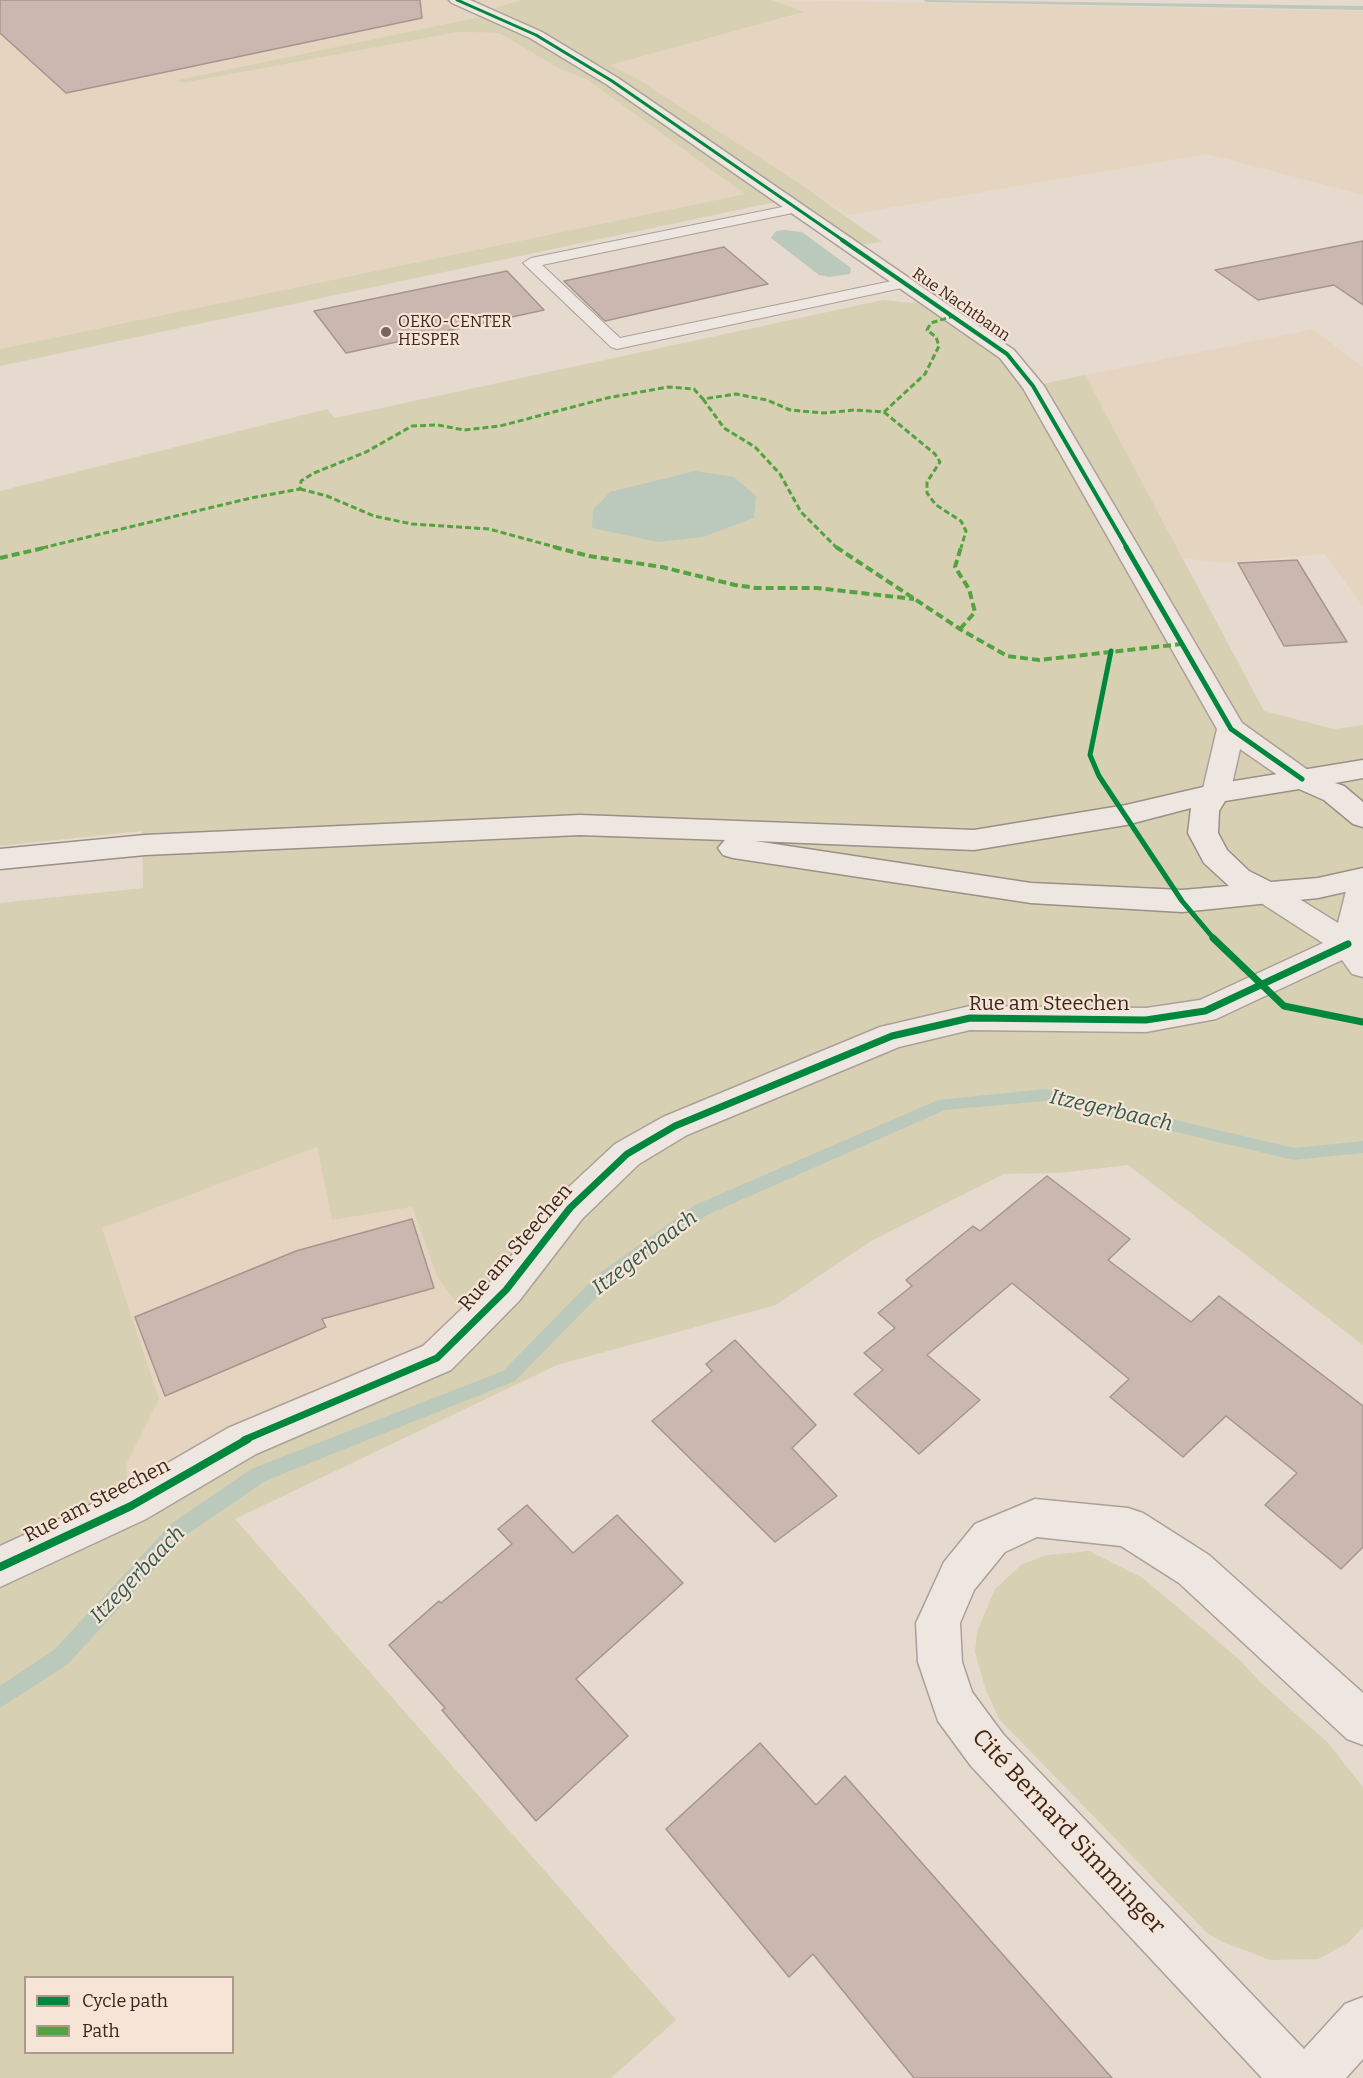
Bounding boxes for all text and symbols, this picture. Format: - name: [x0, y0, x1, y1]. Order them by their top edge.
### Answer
- street label: Rue Nachtbann: [908, 264, 1014, 346]
- place label: OEKO-CENTER HESPER: [398, 313, 512, 351]
- marker: OEKO-CENTER HESPER: [379, 325, 393, 339]
- street label: Rue am Steechen: [969, 992, 1129, 1016]
- water label: Itzegerbaach: [1047, 1085, 1175, 1137]
- street label: Rue am Steechen: [454, 1179, 578, 1317]
- water label: Itzegerbaach: [588, 1205, 702, 1301]
- street label: Rue am Steechen: [20, 1454, 174, 1548]
- water label: Itzegerbaach: [86, 1521, 190, 1629]
- street label: Cité Bernard Simminger: [965, 1723, 1171, 1941]
- legend: [24, 1976, 234, 2054]
- text: Cycle path: [82, 1990, 168, 2012]
- text: Path: [82, 2020, 120, 2042]

